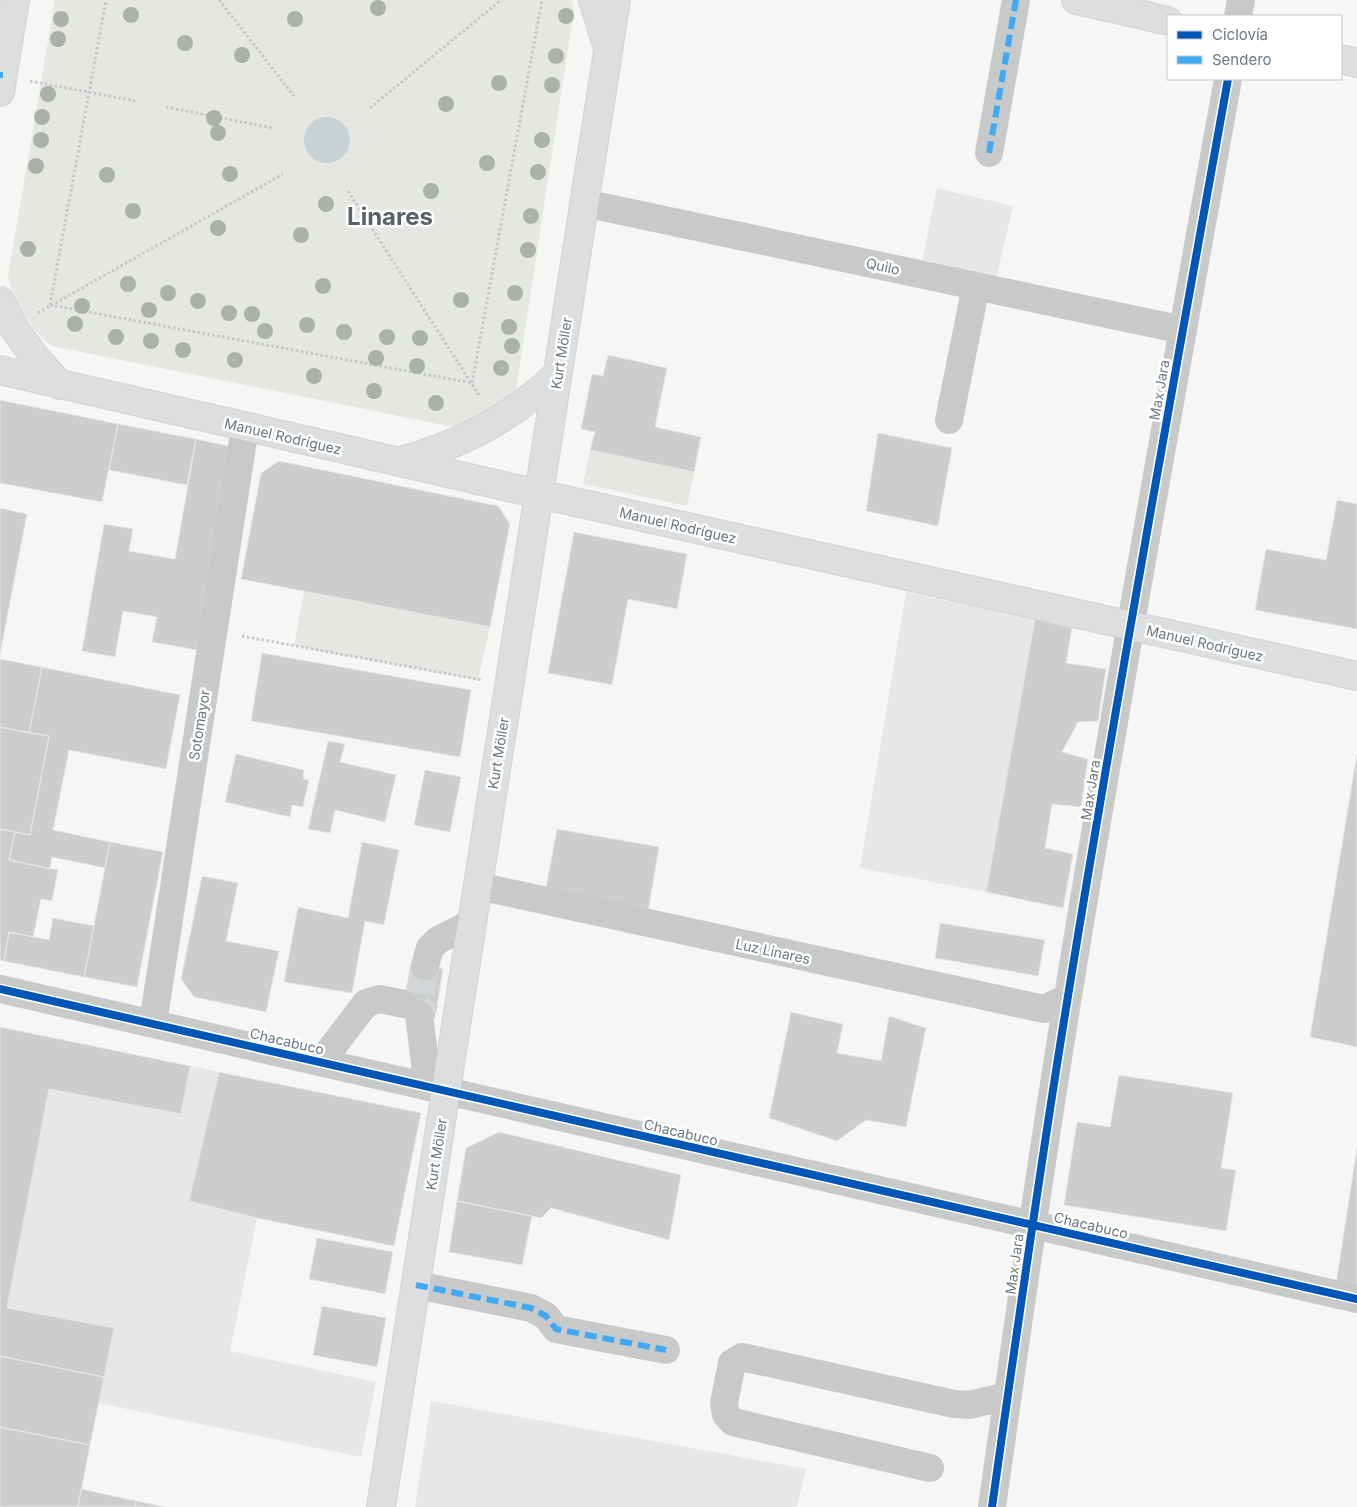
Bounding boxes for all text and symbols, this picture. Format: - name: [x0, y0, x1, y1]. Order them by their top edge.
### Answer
- legend: [1167, 15, 1342, 80]
- text: Ciclovía: [1212, 25, 1268, 44]
- text: Sendero: [1212, 50, 1272, 69]
- district label: Linares: [347, 202, 433, 231]
- street label: Quilo: [865, 254, 901, 278]
- street label: Kurt Möller: [547, 316, 575, 390]
- street label: Max Jara: [1145, 358, 1173, 422]
- street label: Manuel Rodríguez: [223, 414, 343, 458]
- street label: Manuel Rodríguez: [618, 503, 738, 547]
- street label: Manuel Rodríguez: [1145, 621, 1265, 665]
- street label: Sotomayor: [185, 688, 213, 762]
- street label: Kurt Möller: [484, 716, 512, 790]
- street label: Max Jara: [1077, 759, 1103, 821]
- street label: Luz Linares: [734, 935, 812, 967]
- street label: Chacabuco: [248, 1024, 326, 1058]
- street label: Chacabuco: [642, 1115, 720, 1149]
- street label: Kurt Möller: [422, 1117, 450, 1191]
- street label: Chacabuco: [1052, 1208, 1130, 1242]
- street label: Max Jara: [1001, 1233, 1027, 1295]

